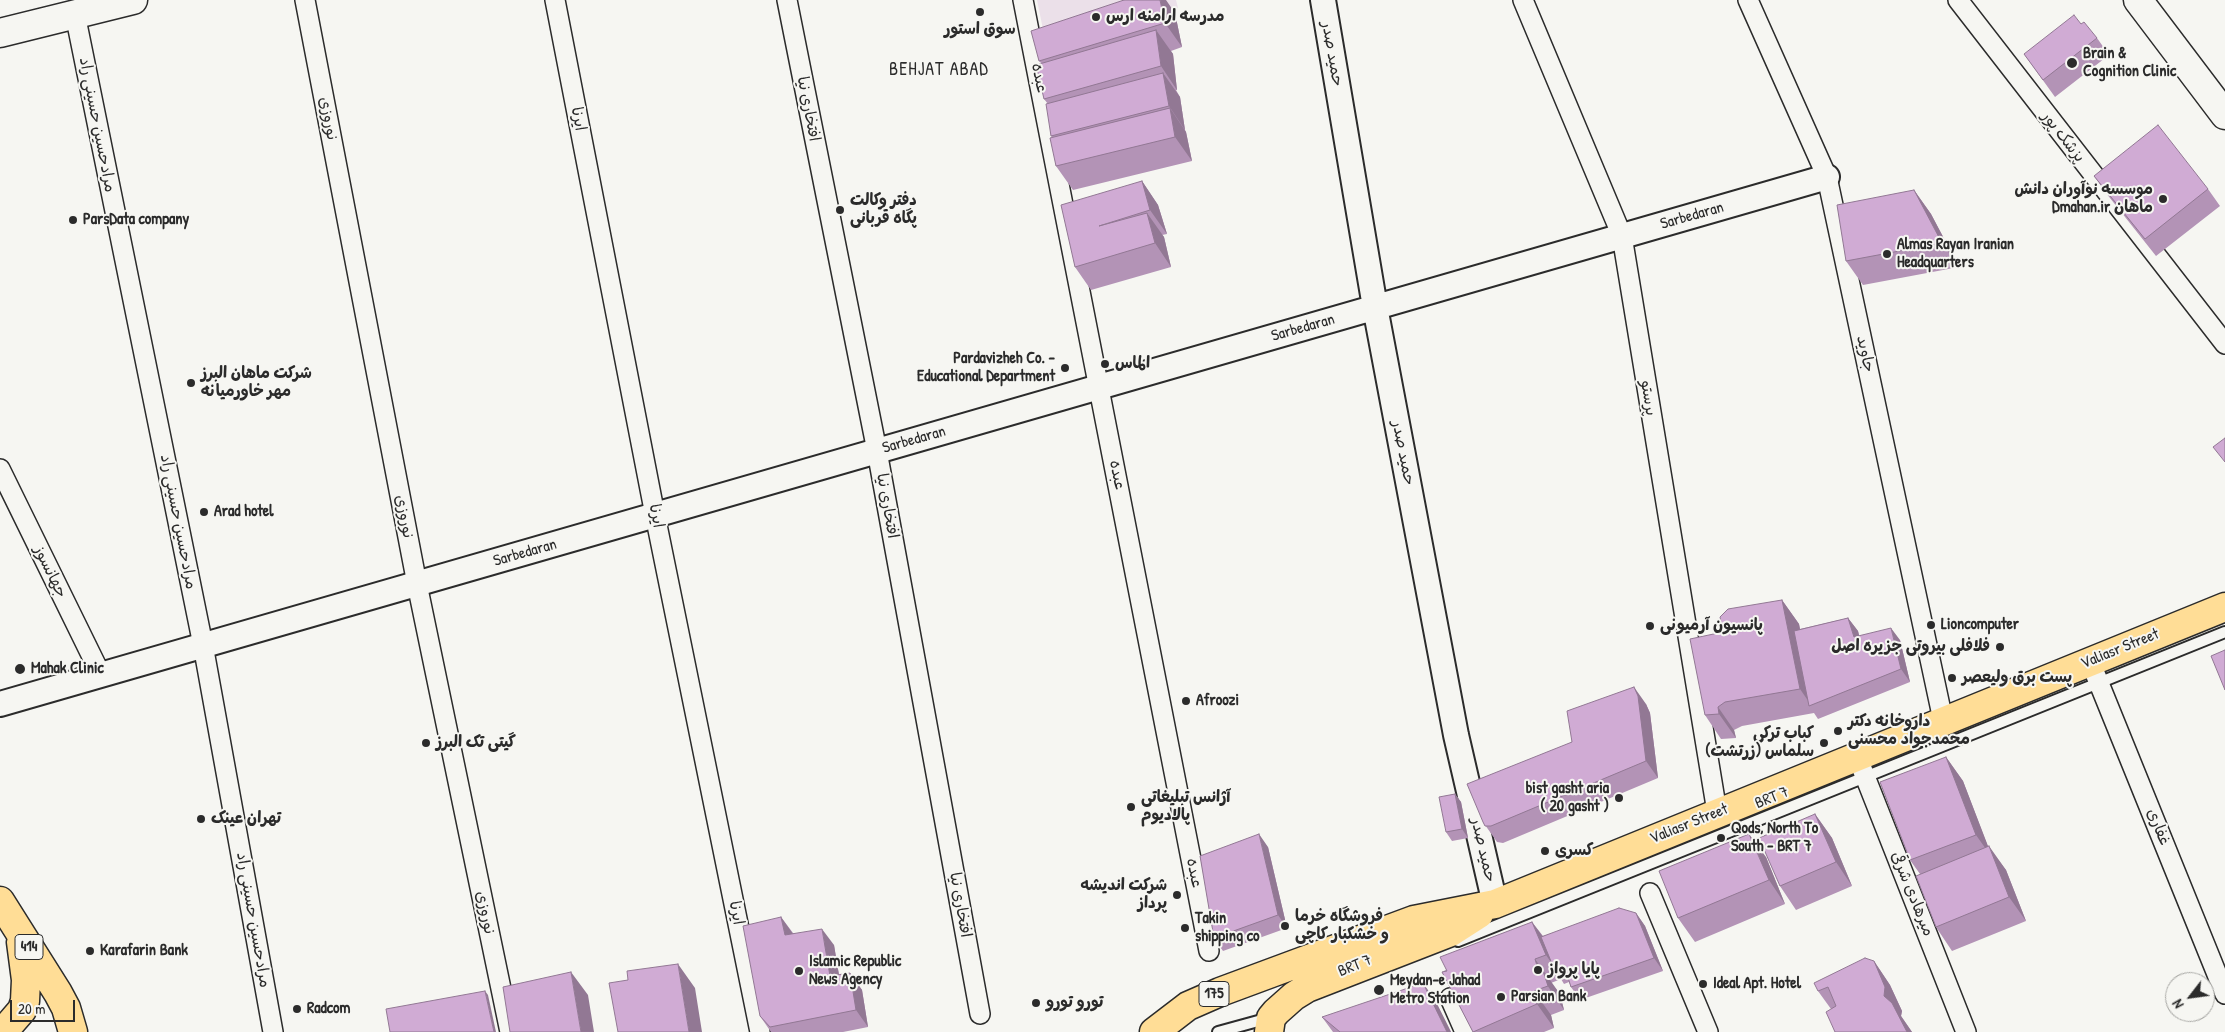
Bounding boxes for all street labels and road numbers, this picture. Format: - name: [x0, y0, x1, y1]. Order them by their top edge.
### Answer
- street label: حمید صدر: [1317, 20, 1347, 88]
- street label: مرادحسین حسینی راد: [75, 56, 119, 194]
- street label: عبده: [1027, 62, 1051, 94]
- street label: افتخاری نیا: [792, 75, 824, 143]
- street label: نوروزی: [314, 95, 342, 143]
- street label: ايرنا: [566, 105, 590, 133]
- street label: پزشک پور: [2037, 108, 2089, 166]
- street label: Sarbedaran: [1658, 198, 1726, 234]
- street label: Sarbedaran: [1269, 310, 1337, 346]
- street label: جاوید: [1852, 334, 1878, 374]
- street label: پرستو: [1636, 379, 1660, 417]
- street label: حمید صدر: [1387, 419, 1419, 487]
- street label: Sarbedaran: [880, 422, 948, 458]
- street label: مرادحسین حسینی راد: [156, 453, 200, 591]
- street label: عبده: [1105, 459, 1129, 491]
- street label: افتخاری نیا: [872, 472, 902, 540]
- street label: نوروزی: [390, 493, 418, 541]
- street label: ايرنا: [644, 502, 668, 530]
- street label: Sarbedaran: [491, 535, 559, 571]
- street label: جهانسوز: [29, 543, 71, 601]
- street label: Valiasr Street: [2078, 625, 2162, 673]
- street label: BRT 7: [1752, 783, 1792, 813]
- street label: Valiasr Street: [1647, 800, 1731, 848]
- street label: غفاری: [2142, 806, 2174, 848]
- street label: حمید صدر: [1466, 816, 1500, 884]
- street label: میرهادی شرقی: [1886, 849, 1938, 939]
- street label: مرادحسین حسینی راد: [232, 851, 274, 989]
- street label: عبده: [1182, 857, 1206, 889]
- street label: افتخاری نیا: [945, 871, 975, 939]
- street label: نوروزی: [471, 889, 499, 937]
- street label: ايرنا: [724, 899, 748, 927]
- road number: 414: [15, 934, 43, 960]
- street label: BRT 7: [1335, 951, 1375, 981]
- road number: 175: [1199, 982, 1229, 1006]

